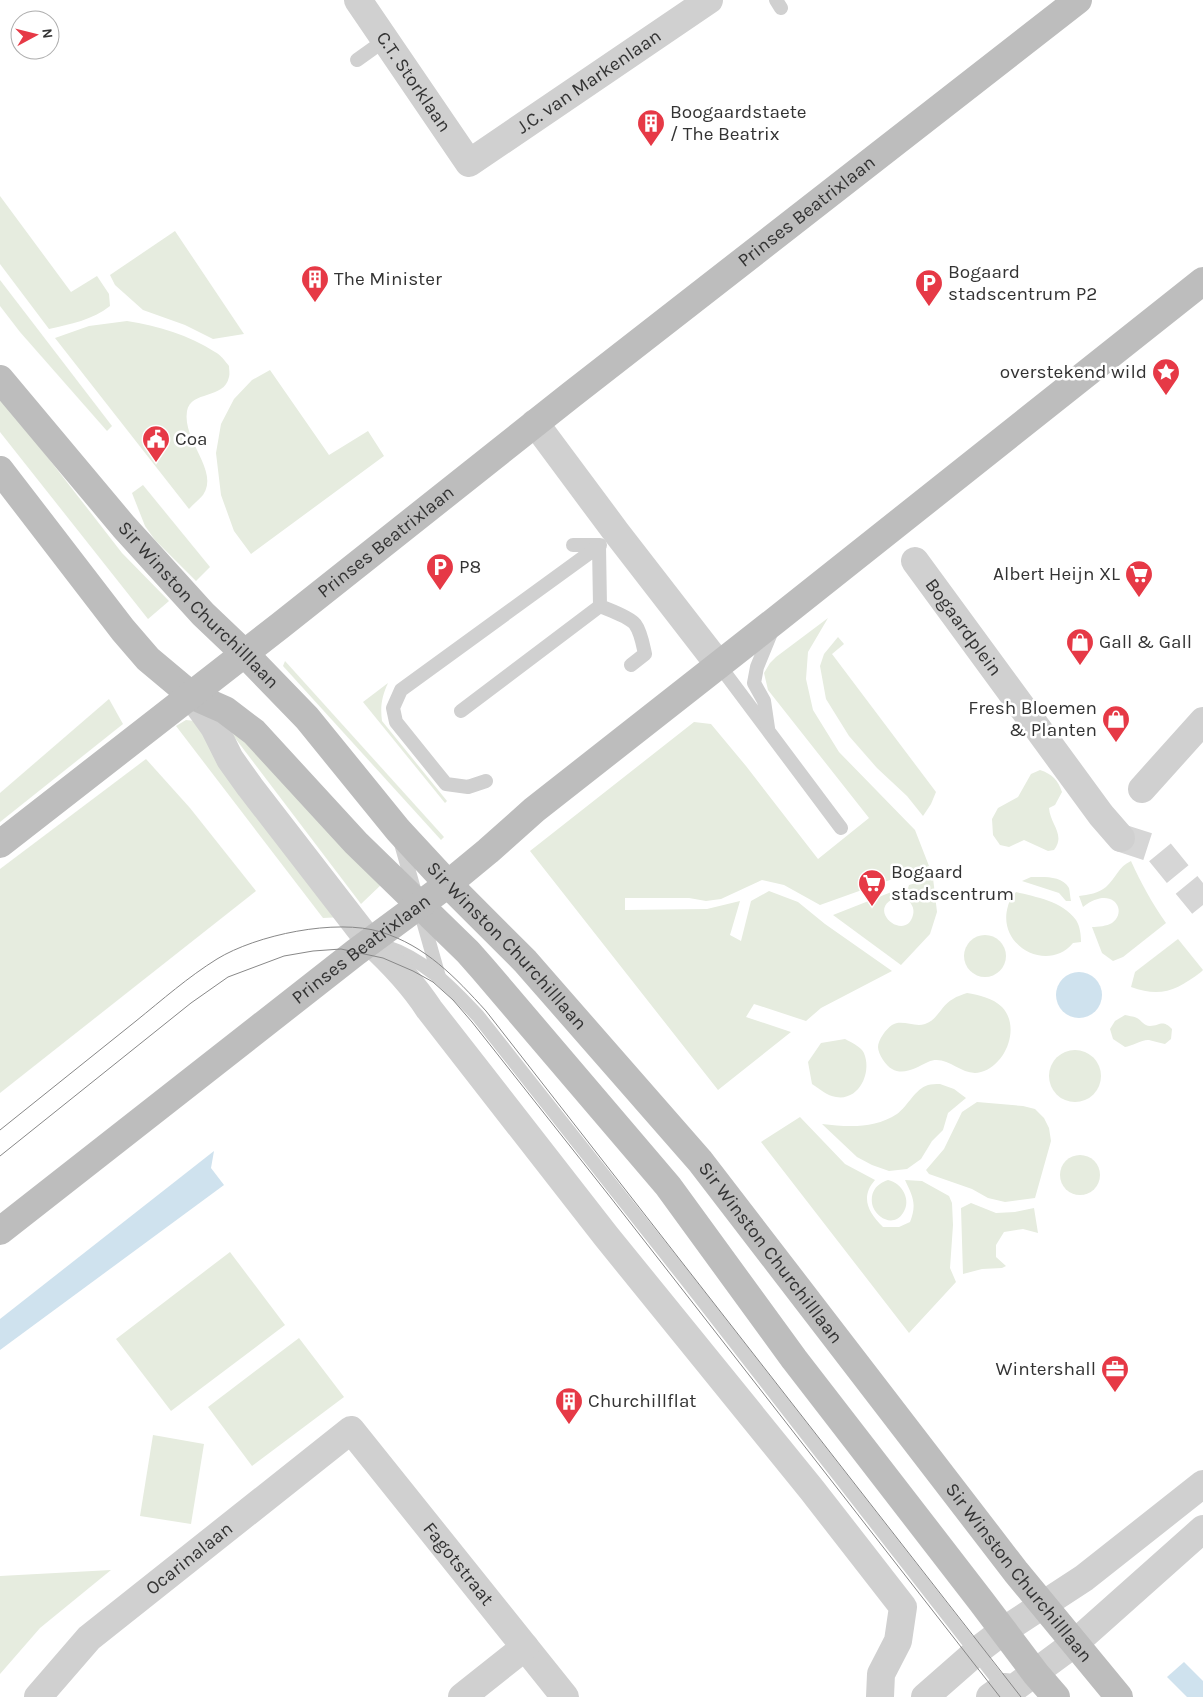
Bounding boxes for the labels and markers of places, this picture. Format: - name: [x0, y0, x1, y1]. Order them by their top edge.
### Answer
- place label: Boogaardstaete / The Beatrix: [670, 101, 807, 145]
- building icon: Boogaardstaete / The Beatrix: [636, 108, 666, 147]
- place label: Bogaard stadscentrum P2: [948, 261, 1097, 305]
- building icon: The Minister: [300, 264, 330, 303]
- place label: The Minister: [334, 268, 442, 290]
- parking icon: Bogaard stadscentrum P2: [914, 268, 944, 307]
- place icon: overstekend wild: [1151, 357, 1181, 396]
- place label: overstekend wild: [1000, 361, 1147, 383]
- public building icon: Coa: [141, 424, 171, 463]
- place label: Coa: [175, 428, 208, 450]
- parking icon: P8: [425, 552, 455, 591]
- place label: P8: [459, 556, 481, 578]
- supermarket icon: Albert Heijn XL: [1124, 559, 1154, 598]
- place label: Albert Heijn XL: [993, 563, 1120, 585]
- shop icon: Gall & Gall: [1065, 627, 1095, 666]
- place label: Gall & Gall: [1099, 631, 1192, 653]
- place label: Fresh Bloemen & Planten: [968, 697, 1097, 741]
- shop icon: Fresh Bloemen & Planten: [1101, 704, 1131, 743]
- place label: Bogaard stadscentrum: [891, 861, 1014, 905]
- supermarket icon: Bogaard stadscentrum: [857, 868, 887, 907]
- office icon: Wintershall: [1100, 1354, 1130, 1393]
- place label: Wintershall: [996, 1358, 1096, 1380]
- building icon: Churchillflat: [554, 1386, 584, 1425]
- place label: Churchillflat: [588, 1390, 697, 1412]

